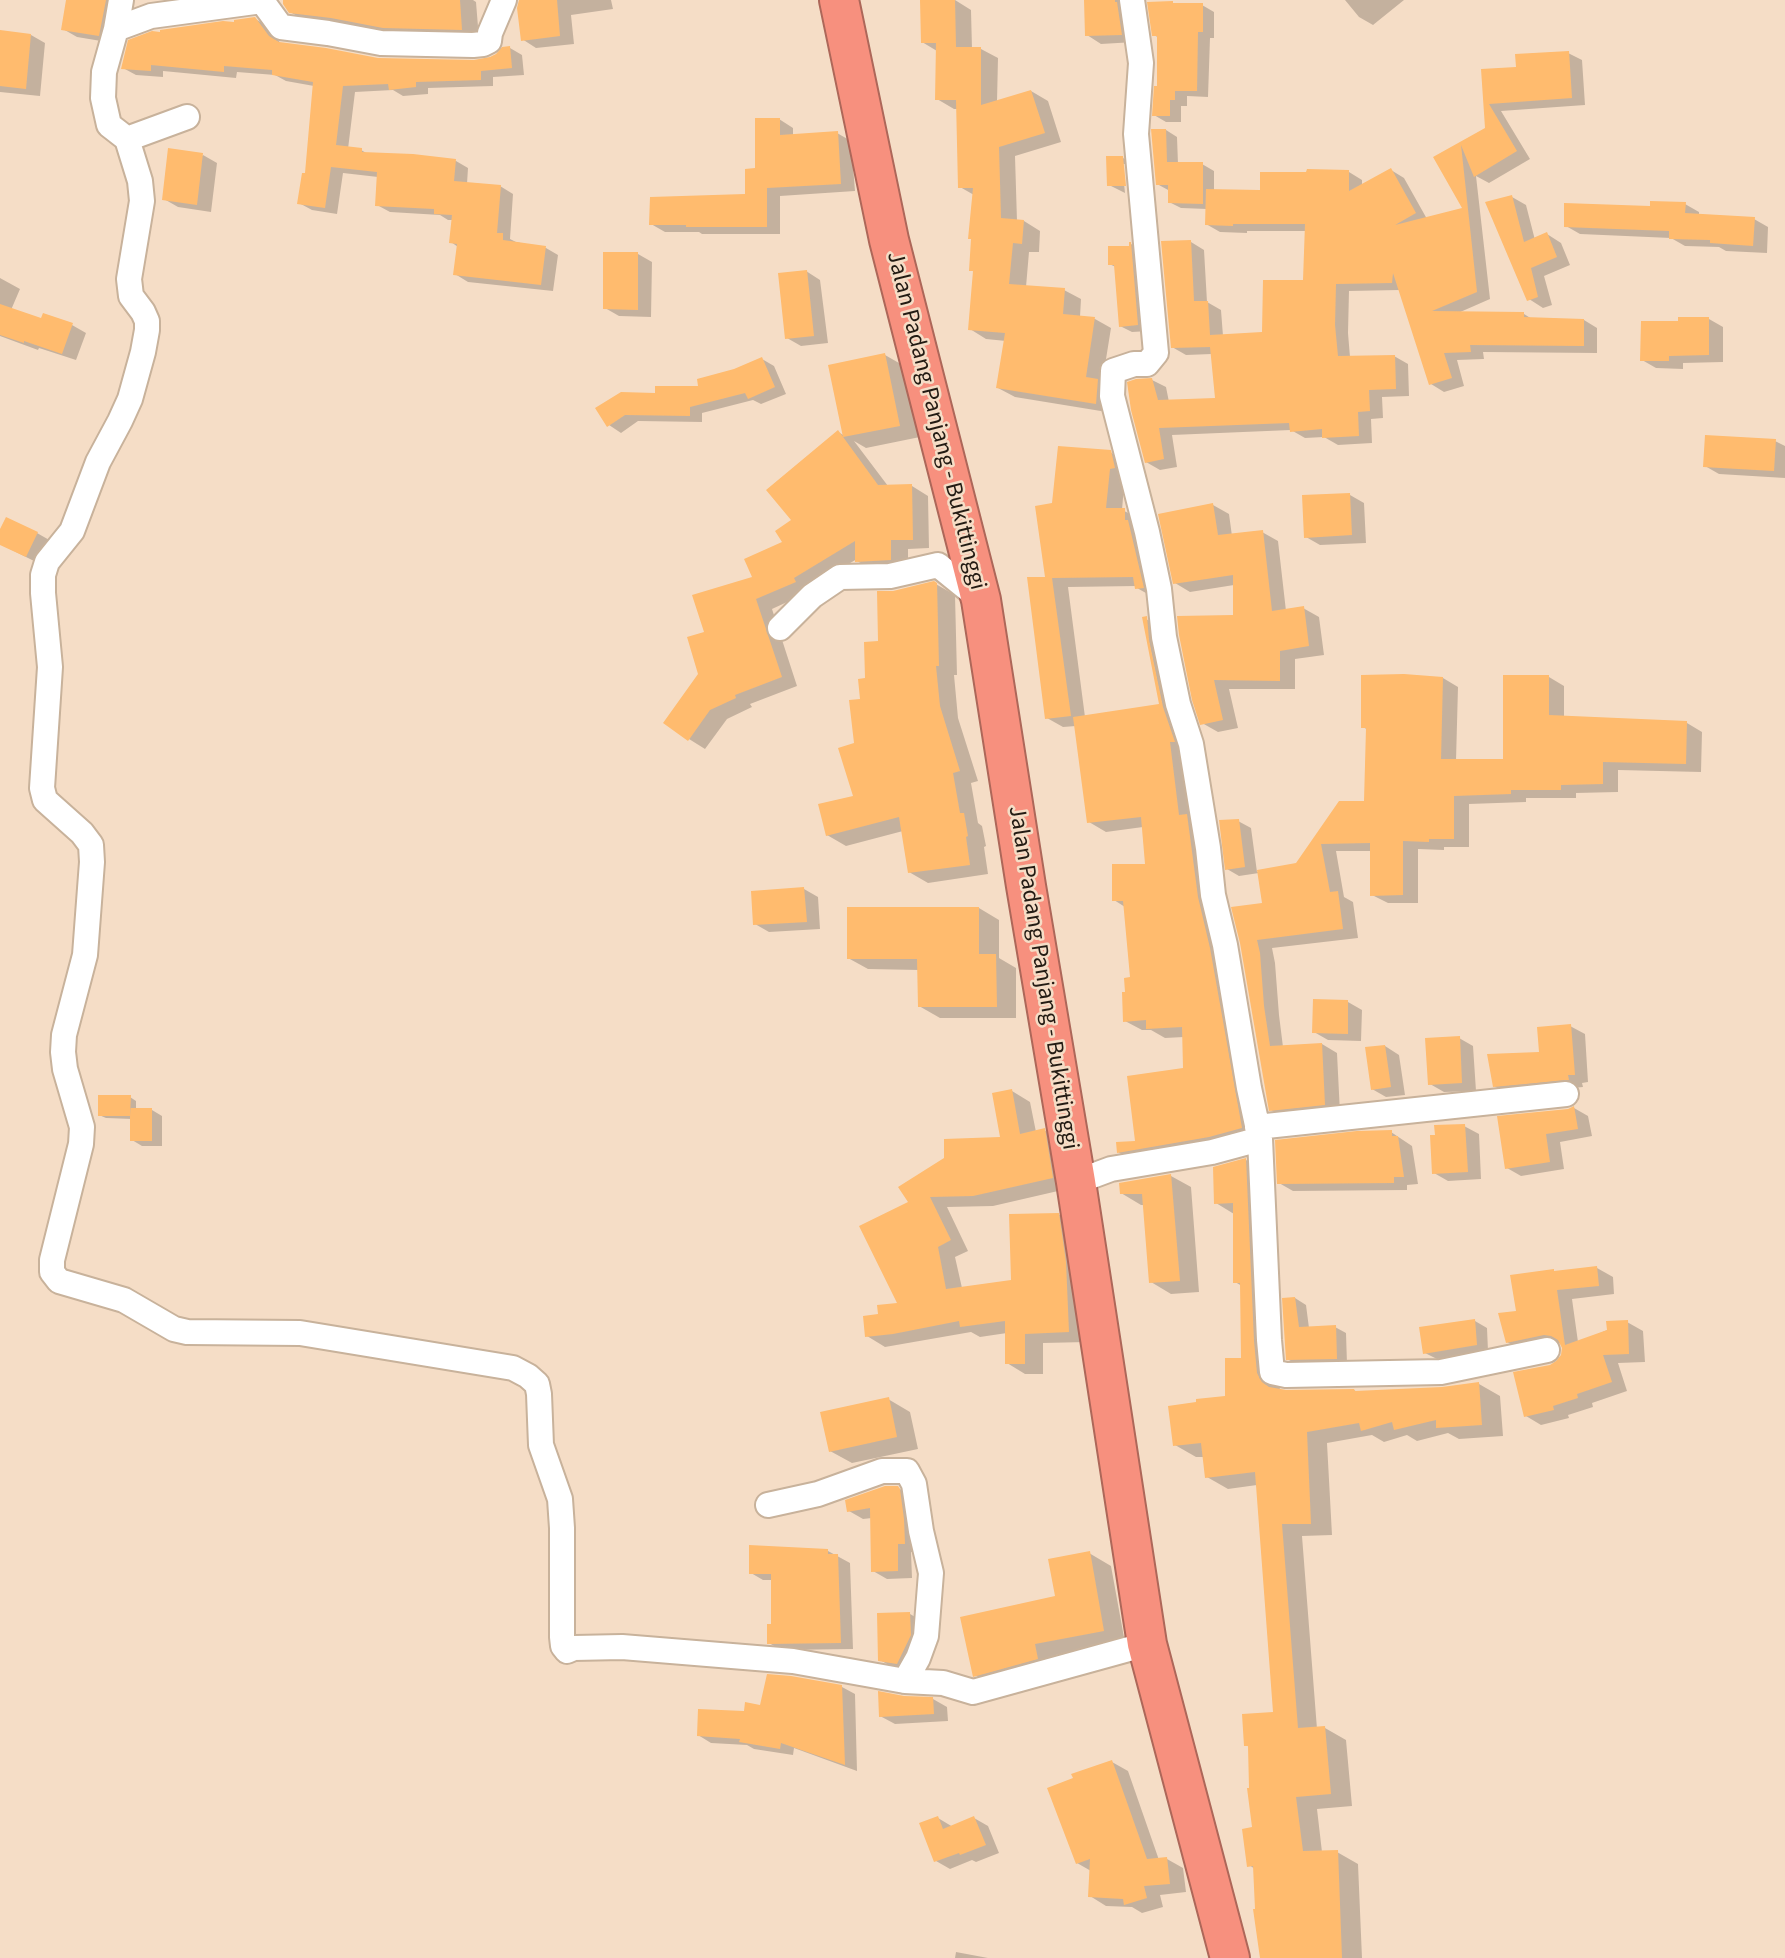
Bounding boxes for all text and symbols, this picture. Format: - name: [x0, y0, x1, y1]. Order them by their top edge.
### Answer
- street label: Jalan Padang Panjang - Bukittinggi: [879, 249, 991, 593]
- street label: Jalan Padang Panjang - Bukittinggi: [1001, 804, 1083, 1152]

